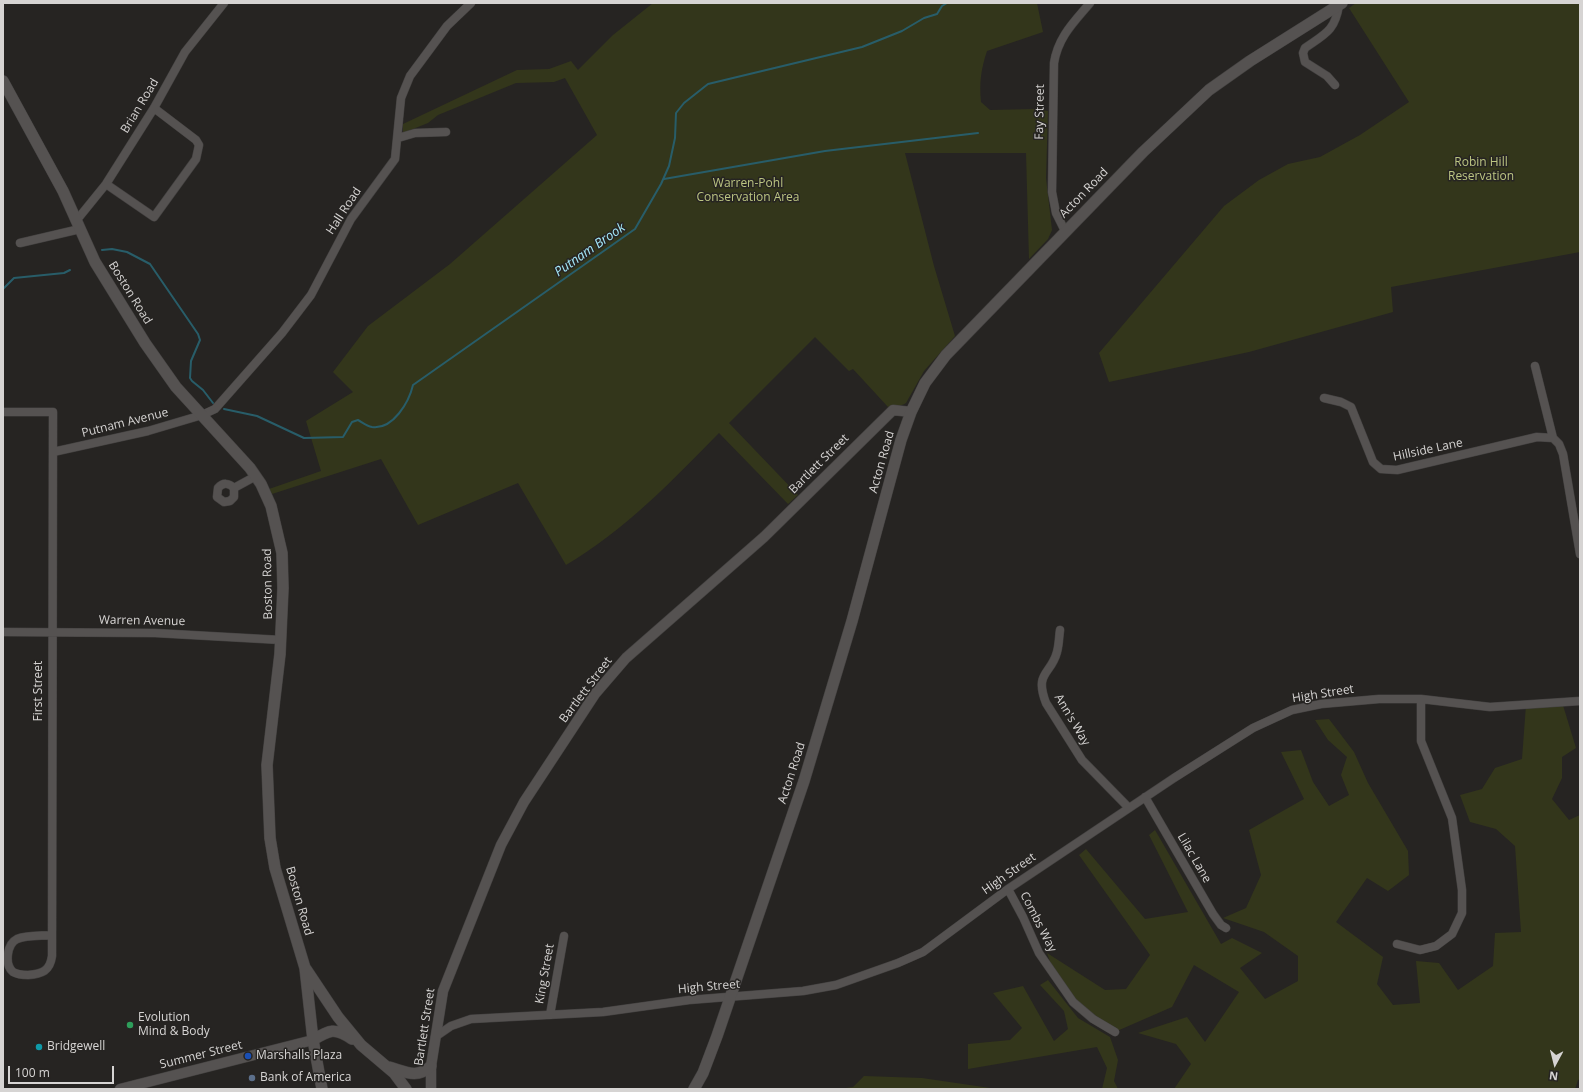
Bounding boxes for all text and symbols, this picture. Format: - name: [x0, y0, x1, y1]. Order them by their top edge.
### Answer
- street label: Brian Road: [118, 76, 162, 136]
- street label: Fay Street: [1032, 84, 1048, 140]
- park label: Robin Hill Reservation: [1448, 156, 1514, 184]
- street label: Acton Road: [1057, 165, 1111, 221]
- park label: Warren-Pohl Conservation Area: [696, 177, 800, 205]
- street label: Hall Road: [323, 185, 365, 237]
- water label: Putnam Brook: [552, 220, 628, 280]
- street label: Boston Road: [105, 259, 155, 327]
- street label: Putnam Avenue: [80, 405, 170, 441]
- street label: Acton Road: [866, 429, 898, 495]
- street label: Bartlett Street: [786, 431, 852, 497]
- street label: Hillside Lane: [1392, 436, 1464, 464]
- street label: Boston Road: [260, 548, 276, 620]
- street label: Warren Avenue: [99, 613, 185, 629]
- street label: Bartlett Street: [557, 654, 615, 726]
- street label: First Street: [32, 661, 46, 721]
- street label: High Street: [1291, 682, 1355, 706]
- street label: Ann's Way: [1051, 692, 1093, 748]
- street label: Acton Road: [775, 740, 809, 806]
- street label: Lilac Lane: [1174, 831, 1214, 885]
- street label: High Street: [979, 850, 1039, 898]
- street label: Boston Road: [282, 865, 316, 937]
- street label: Combs Way: [1017, 889, 1059, 955]
- street label: King Street: [533, 943, 557, 1005]
- street label: High Street: [677, 977, 741, 997]
- street label: Bartlett Street: [412, 987, 438, 1067]
- place label: Evolution Mind & Body: [138, 1011, 210, 1039]
- marker: Evolution Mind & Body: [125, 1020, 135, 1030]
- street label: Summer Street: [158, 1038, 244, 1072]
- place label: Bridgewell: [47, 1040, 105, 1054]
- marker: Bridgewell: [34, 1042, 44, 1052]
- north arrow: [1535, 1044, 1575, 1084]
- place label: Marshalls Plaza: [256, 1049, 342, 1063]
- marker: Marshalls Plaza: [243, 1051, 253, 1061]
- scale bar: [10, 1058, 116, 1084]
- text: 100 m: [15, 1064, 50, 1081]
- text: N: [1548, 1068, 1559, 1084]
- place label: Bank of America: [260, 1071, 351, 1085]
- marker: Bank of America: [247, 1073, 257, 1083]

